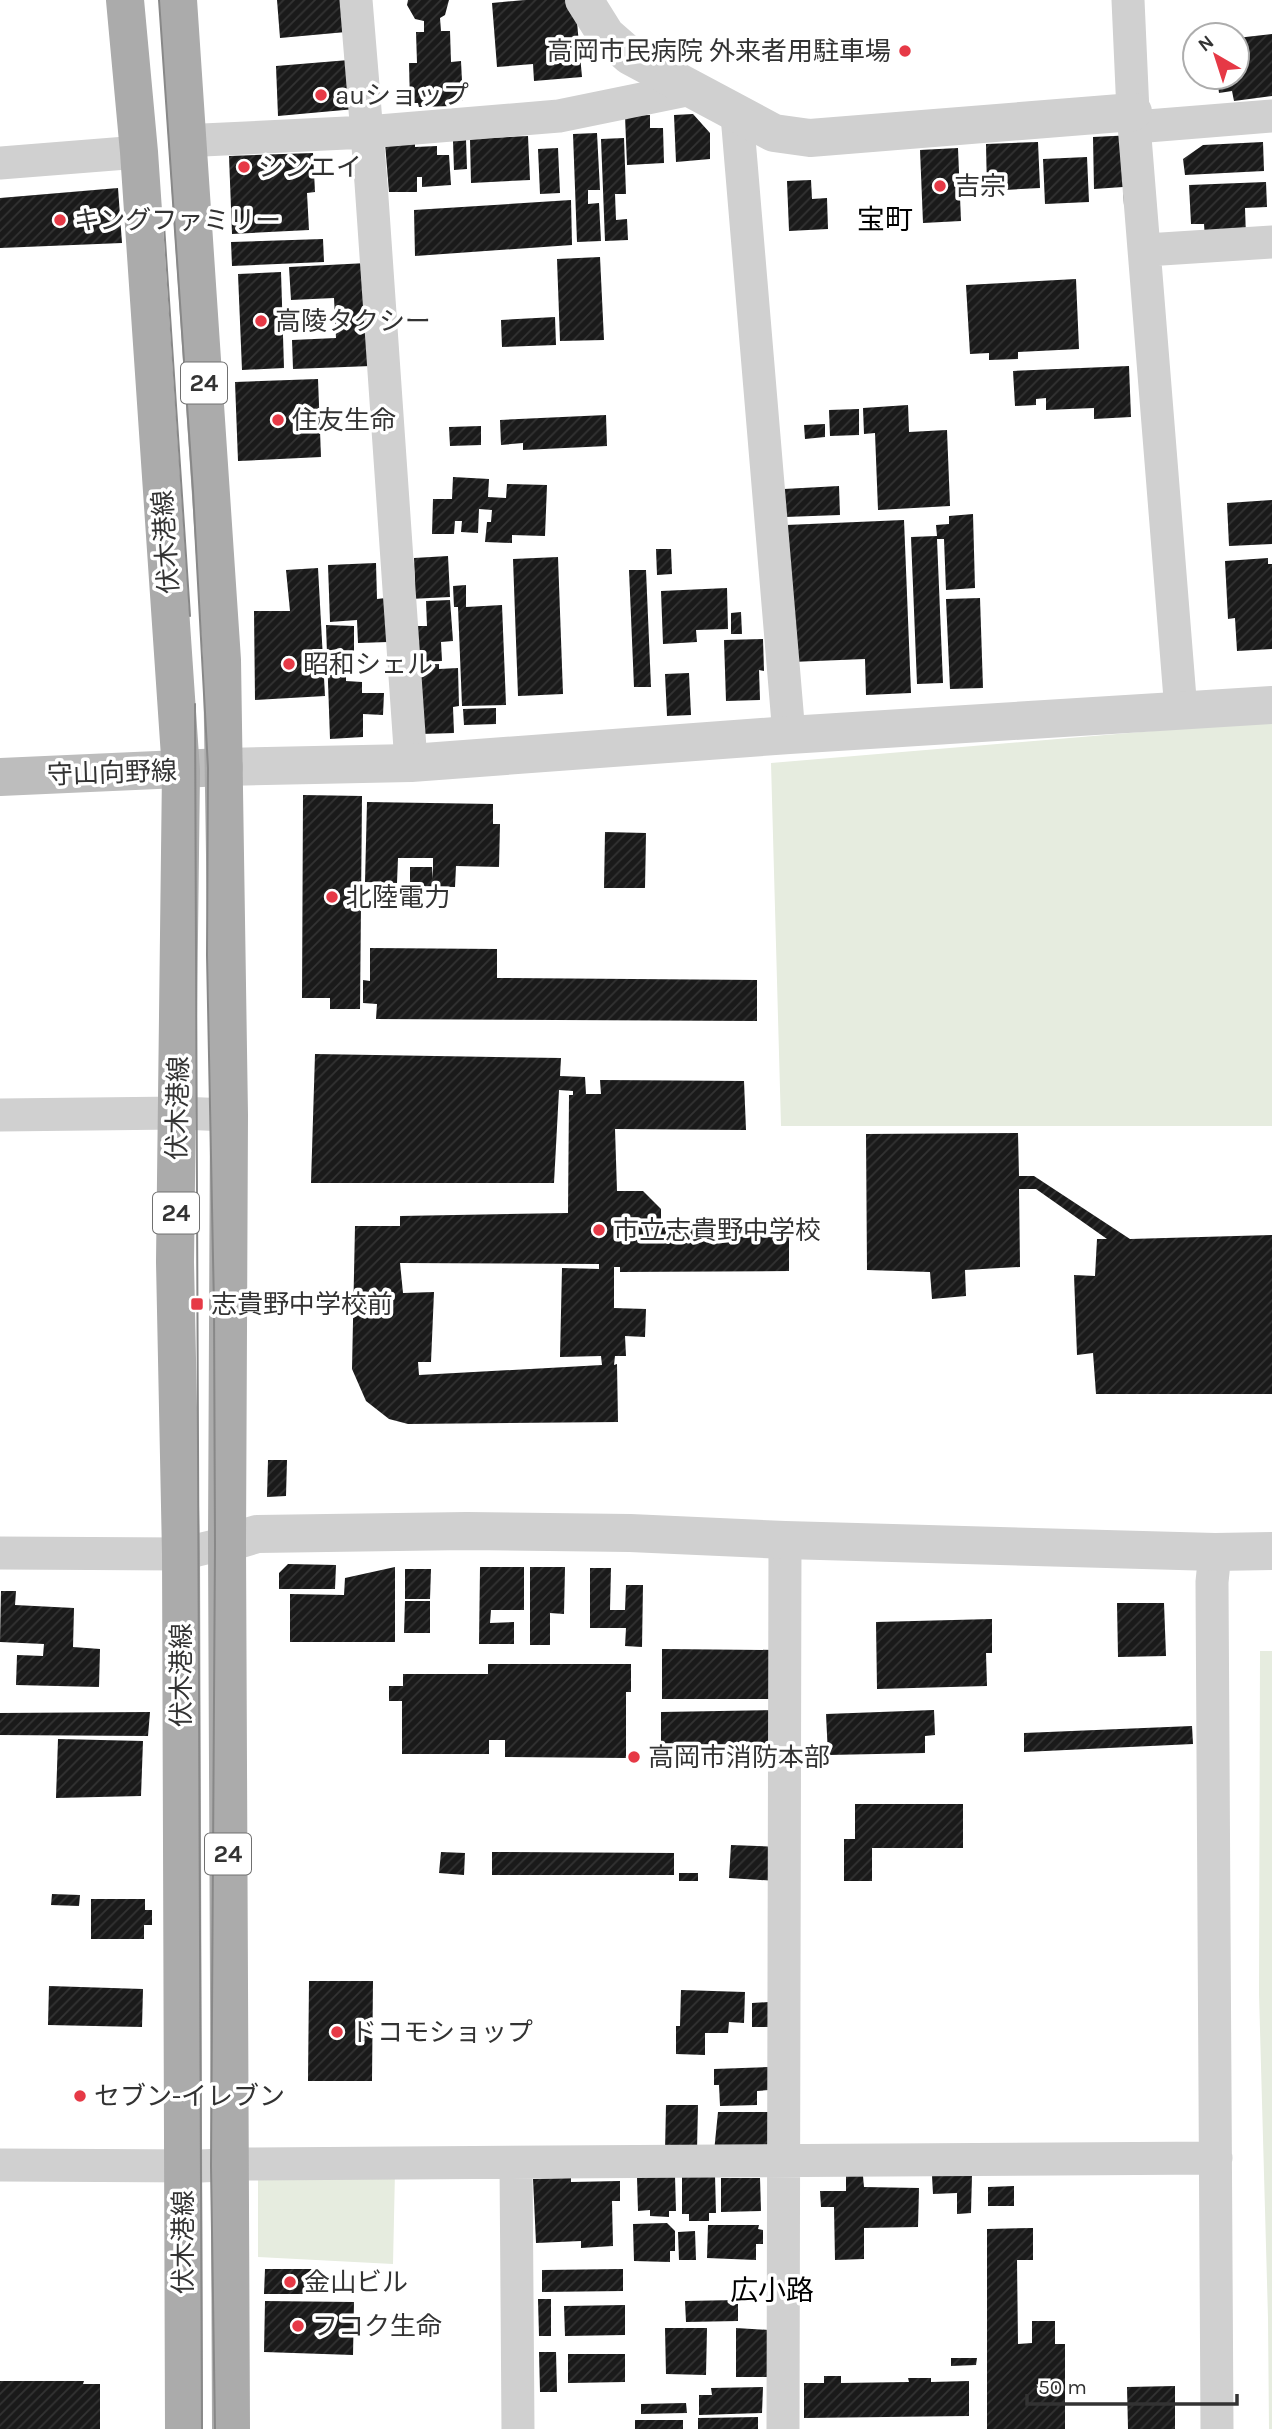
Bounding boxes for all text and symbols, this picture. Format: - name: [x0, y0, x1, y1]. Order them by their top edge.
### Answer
- north arrow: [1181, 21, 1251, 91]
- text: N: [1194, 31, 1218, 56]
- place label: 高岡市民病院 外来者用駐車場: [547, 36, 891, 67]
- marker: 高岡市民病院 外来者用駐車場: [897, 43, 913, 59]
- place label: auショップ: [335, 80, 469, 111]
- marker: auショップ: [313, 87, 329, 103]
- place label: シンエイ: [258, 152, 362, 183]
- marker: シンエイ: [236, 159, 252, 175]
- place label: 吉宗: [954, 171, 1006, 202]
- marker: 吉宗: [932, 178, 948, 194]
- district label: 宝町: [857, 203, 913, 236]
- place label: キングファミリー: [74, 205, 281, 236]
- marker: キングファミリー: [52, 212, 68, 228]
- place label: 高陵タクシー: [275, 306, 431, 337]
- marker: 高陵タクシー: [253, 313, 269, 329]
- road number: 24: [181, 362, 227, 404]
- place label: 住友生命: [292, 405, 396, 436]
- marker: 住友生命: [270, 412, 286, 428]
- street label: 伏木港線: [147, 489, 185, 595]
- place label: 昭和シェル: [303, 649, 433, 680]
- marker: 昭和シェル: [281, 656, 297, 672]
- street label: 守山向野線: [46, 755, 178, 791]
- place label: 北陸電力: [346, 882, 450, 913]
- marker: 北陸電力: [324, 889, 340, 905]
- street label: 伏木港線: [162, 1056, 194, 1160]
- road number: 24: [153, 1192, 199, 1233]
- place label: 市立志貴野中学校: [613, 1215, 821, 1246]
- marker: 市立志貴野中学校: [591, 1222, 607, 1238]
- place label: 志貴野中学校前: [211, 1289, 393, 1320]
- marker: 志貴野中学校前: [189, 1296, 205, 1312]
- street label: 伏木港線: [166, 1623, 197, 1727]
- place label: 高岡市消防本部: [648, 1742, 830, 1773]
- marker: 高岡市消防本部: [626, 1749, 642, 1765]
- road number: 24: [205, 1833, 251, 1874]
- place label: ドコモショップ: [351, 2017, 533, 2048]
- marker: ドコモショップ: [329, 2024, 345, 2040]
- place label: セブン-イレブン: [94, 2081, 285, 2112]
- marker: セブン-イレブン: [72, 2088, 88, 2104]
- street label: 伏木港線: [168, 2190, 199, 2294]
- place label: 金山ビル: [304, 2267, 408, 2298]
- marker: 金山ビル: [282, 2274, 298, 2290]
- district label: 広小路: [730, 2274, 814, 2307]
- place label: フコク生命: [312, 2311, 442, 2342]
- marker: フコク生命: [290, 2318, 306, 2334]
- scale bar: [1027, 2362, 1237, 2406]
- text: 50 m: [1038, 2375, 1087, 2399]

